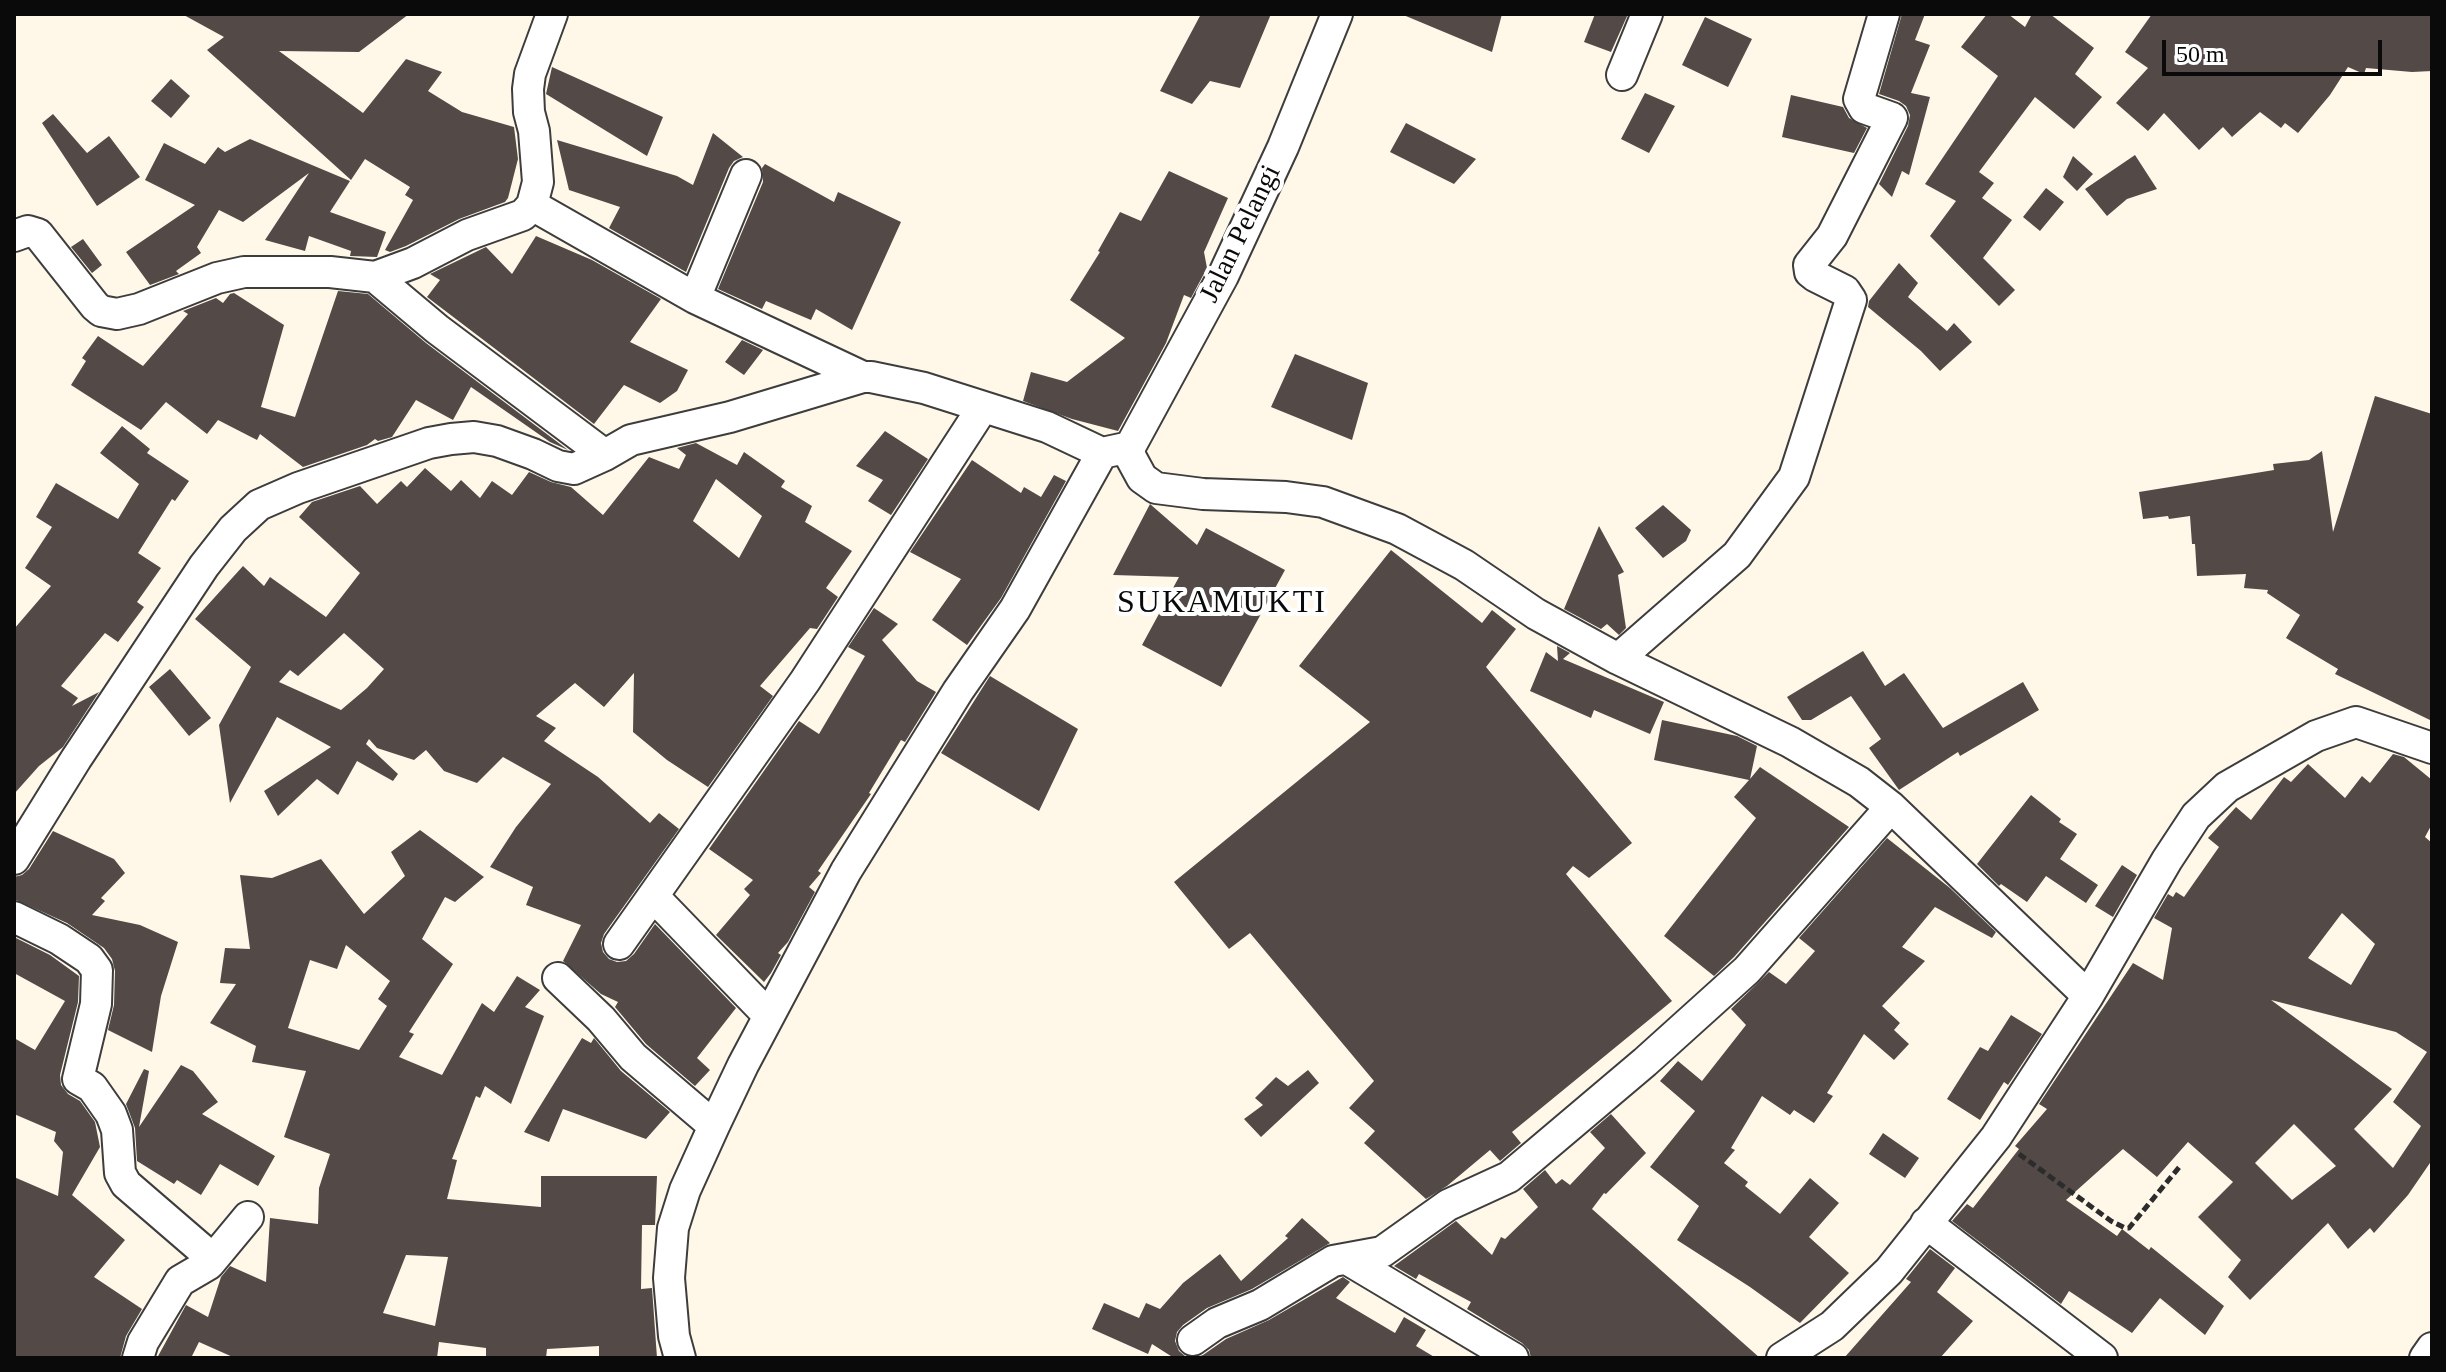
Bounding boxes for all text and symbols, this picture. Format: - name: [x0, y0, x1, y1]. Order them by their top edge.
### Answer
- scale bar: [2166, 24, 2386, 74]
- text: 50 m: [2176, 41, 2225, 67]
- street label: Jalan Pelangi: [1193, 160, 1289, 308]
- district label: SUKAMUKTI: [1117, 585, 1327, 623]

